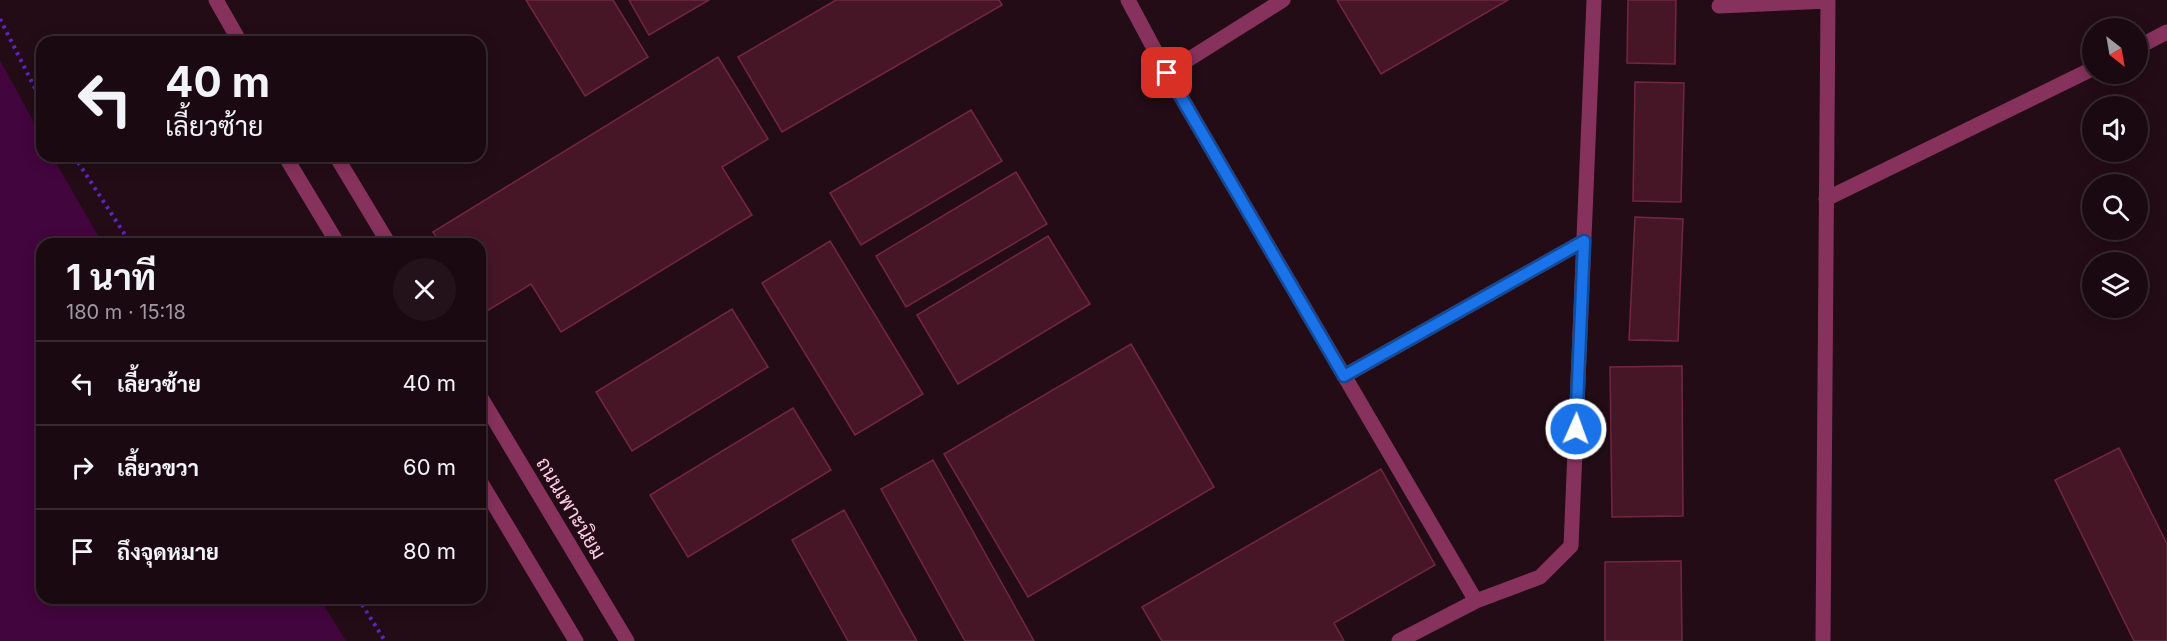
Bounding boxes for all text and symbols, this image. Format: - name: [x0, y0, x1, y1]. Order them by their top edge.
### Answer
- north arrow: [2082, 18, 2148, 84]
- map controls: [2082, 18, 2148, 318]
- pin: [1141, 47, 1192, 98]
- text: 40 m: [165, 56, 270, 107]
- icon: arrive: [1150, 56, 1183, 89]
- icon: left: [66, 60, 144, 138]
- button: sound: [2082, 96, 2148, 162]
- text: เลี้ยวซ้าย: [165, 110, 263, 143]
- button: search: [2082, 174, 2148, 240]
- button: layers: [2082, 252, 2148, 318]
- text: 1 นาที: [66, 255, 156, 299]
- button: close: [393, 258, 456, 321]
- text: 180 m · 15:18: [66, 300, 186, 324]
- icon: left: [66, 367, 99, 400]
- text: 40 m: [402, 370, 456, 396]
- text: เลี้ยวซ้าย: [117, 371, 201, 397]
- position arrow: [1544, 397, 1608, 461]
- icon: right: [66, 451, 99, 484]
- street label: ถนนเพาะนิยม: [531, 453, 611, 563]
- text: 60 m: [403, 454, 456, 480]
- text: เลี้ยวขวา: [117, 455, 199, 481]
- icon: arrive: [66, 535, 99, 568]
- text: 80 m: [403, 538, 456, 564]
- text: ถึงจุดหมาย: [117, 539, 219, 565]

